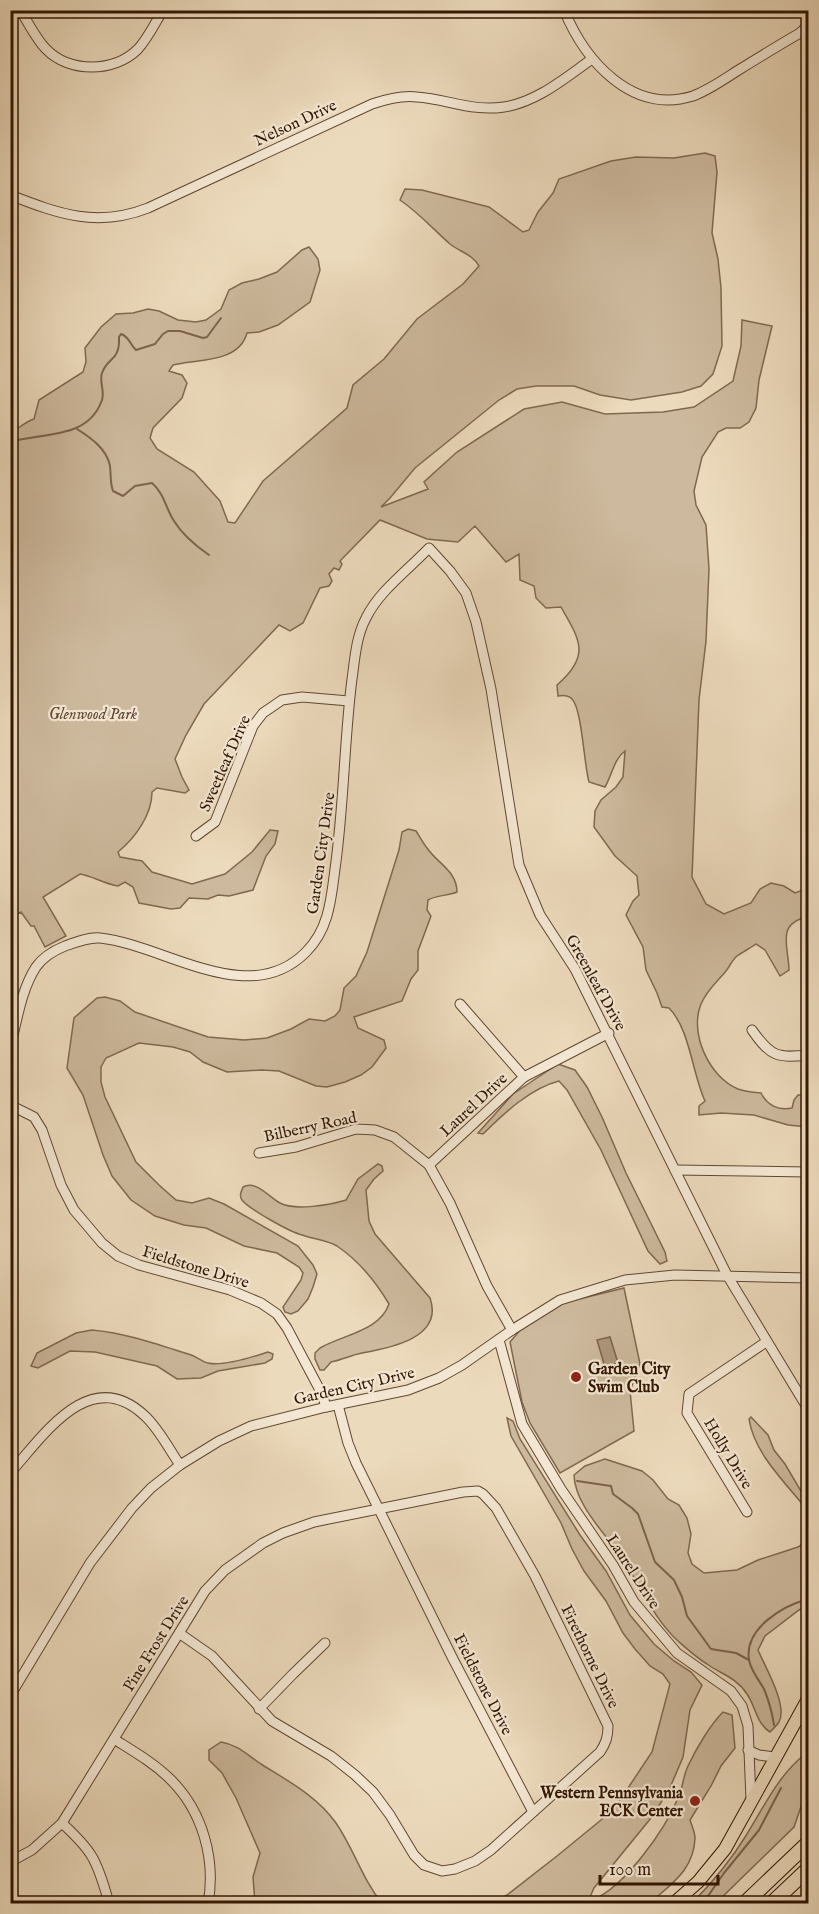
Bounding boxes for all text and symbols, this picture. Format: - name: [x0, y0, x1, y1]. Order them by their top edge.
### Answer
- street label: Nelson Drive: [251, 96, 340, 152]
- park label: Glenwood Park: [49, 705, 138, 725]
- street label: Sweetleaf Drive: [196, 712, 256, 815]
- street label: Garden City Drive: [304, 791, 340, 916]
- street label: Greenleaf Drive: [561, 931, 630, 1035]
- street label: Laurel Drive: [436, 1069, 512, 1142]
- street label: Bilberry Road: [262, 1108, 359, 1148]
- street label: Fieldstone Drive: [139, 1242, 251, 1294]
- place label: Garden City Swim Club: [588, 1360, 672, 1398]
- street label: Garden City Drive: [292, 1363, 417, 1411]
- marker: Garden City Swim Club: [569, 1370, 583, 1384]
- street label: Holly Drive: [698, 1415, 756, 1493]
- street label: Laurel Drive: [601, 1531, 664, 1613]
- street label: Pine Frost Drive: [119, 1592, 194, 1696]
- street label: Firethorne Drive: [556, 1602, 623, 1712]
- street label: Fieldstone Drive: [448, 1631, 516, 1739]
- place label: Western Pennsylvania ECK Center: [539, 1784, 684, 1822]
- marker: Western Pennsylvania ECK Center: [688, 1794, 702, 1808]
- scale bar: [600, 1848, 718, 1886]
- text: 100 m: [609, 1859, 651, 1882]

